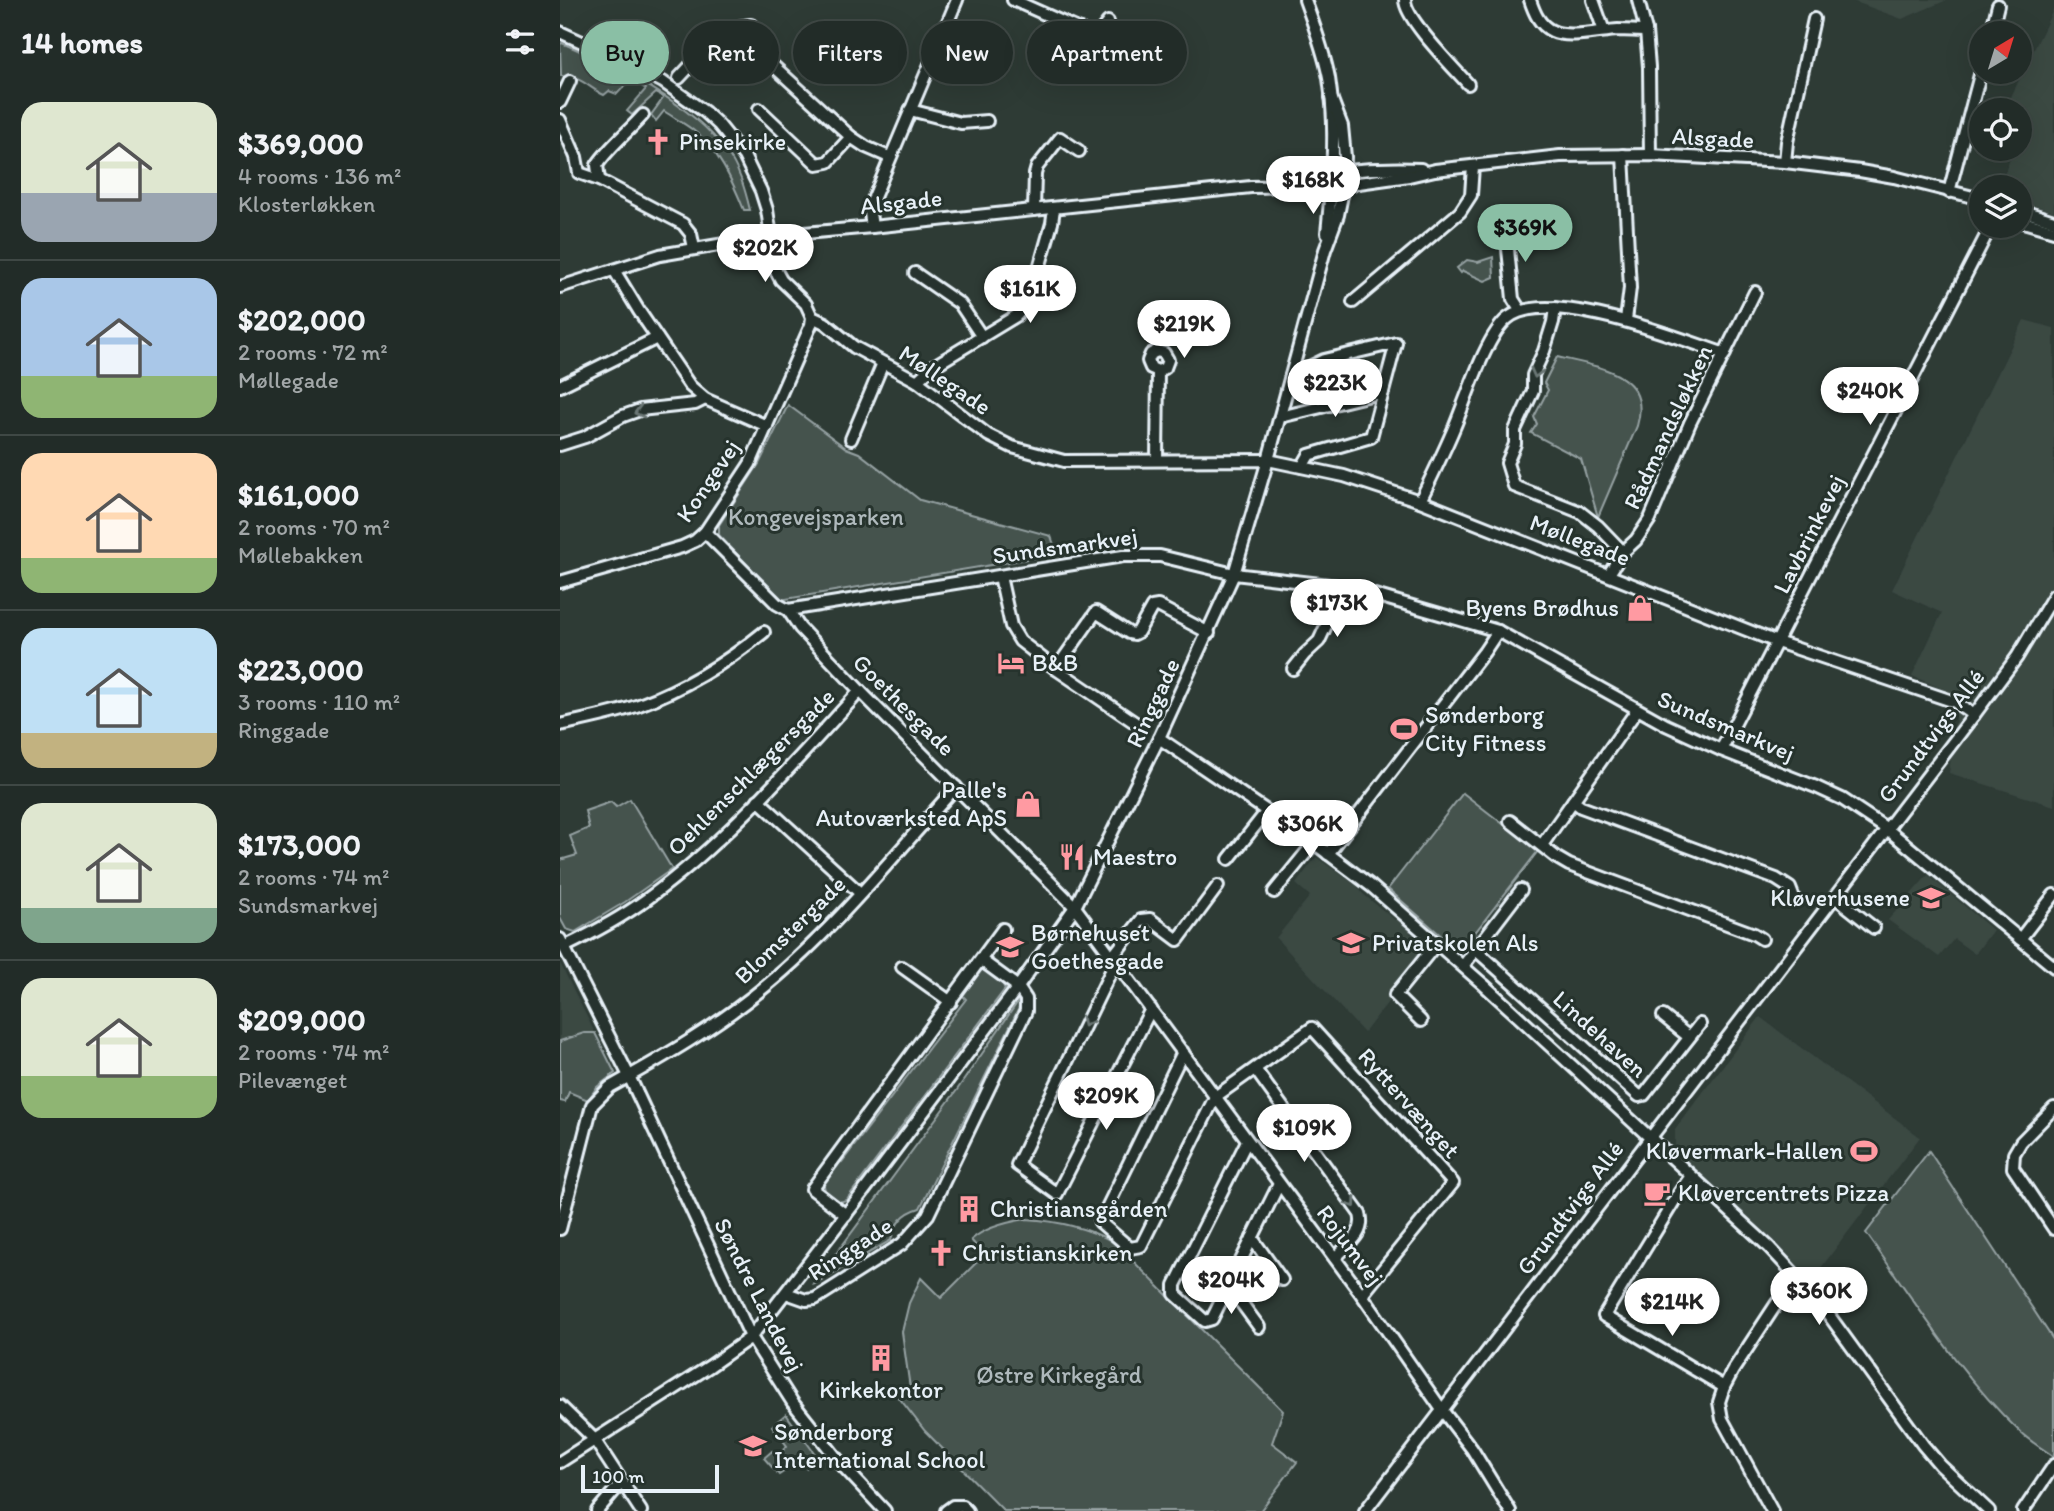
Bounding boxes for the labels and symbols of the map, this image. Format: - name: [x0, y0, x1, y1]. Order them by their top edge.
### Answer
- north arrow: [1969, 21, 2032, 84]
- street label: Alsgade: [1671, 121, 1755, 154]
- church icon: Pinsekirke: [643, 127, 673, 157]
- place label: Pinsekirke: [679, 127, 786, 156]
- pin: $168K: [1264, 156, 1362, 216]
- street label: Alsgade: [859, 183, 943, 220]
- pin: $369K: [1476, 204, 1574, 264]
- pin: $202K: [716, 224, 814, 284]
- pin: $161K: [981, 266, 1079, 325]
- pin: $219K: [1135, 300, 1233, 360]
- street label: Møllegade: [894, 338, 997, 421]
- street label: Rådmandsløkken: [1617, 339, 1719, 514]
- pin: $223K: [1286, 360, 1384, 419]
- one-way arrow: [1530, 366, 1544, 378]
- pin: $240K: [1821, 368, 1919, 427]
- one-way arrow: [633, 404, 645, 418]
- street label: Kongevej: [669, 434, 746, 527]
- street label: Lavbrinkevej: [1766, 469, 1851, 598]
- park label: Kongevejsparken: [728, 502, 904, 531]
- street label: Møllegade: [1526, 507, 1634, 572]
- street label: Sundsmarkvej: [991, 521, 1139, 570]
- pin: $173K: [1288, 580, 1386, 639]
- place label: Byens Brødhus: [1465, 593, 1619, 622]
- shop icon: Byens Brødhus: [1625, 593, 1655, 623]
- street label: Goethesgade: [847, 647, 962, 762]
- hotel icon: B&B: [996, 648, 1026, 678]
- place label: B&B: [1032, 648, 1078, 677]
- street label: Ringgade: [1119, 653, 1186, 752]
- street label: Grundtvigs Allé: [1871, 663, 1990, 808]
- street label: Oehlenschlægersgade: [661, 682, 841, 862]
- street label: Sundsmarkvej: [1653, 684, 1799, 767]
- place label: Sønderborg City Fitness: [1425, 700, 1546, 757]
- sports icon: Sønderborg City Fitness: [1389, 714, 1419, 744]
- place label: Palle's Autoværksted ApS: [816, 775, 1007, 832]
- shop icon: Palle's Autoværksted ApS: [1013, 789, 1043, 819]
- pin: $306K: [1261, 800, 1359, 860]
- restaurant icon: Maestro: [1057, 842, 1087, 872]
- place label: Maestro: [1093, 842, 1177, 871]
- street label: Blomstergade: [728, 869, 851, 990]
- place label: Kløverhusene: [1770, 883, 1910, 912]
- school or university icon: Kløverhusene: [1916, 883, 1946, 913]
- place label: Børnehuset Goethesgade: [1031, 918, 1164, 975]
- school or university icon: Privatskolen Als: [1336, 928, 1366, 958]
- place label: Privatskolen Als: [1372, 928, 1539, 957]
- school or university icon: Børnehuset Goethesgade: [995, 932, 1025, 962]
- street label: Lindehaven: [1547, 984, 1654, 1084]
- one-way arrow: [1081, 1015, 1095, 1027]
- street label: Ryttervænget: [1352, 1041, 1467, 1164]
- pin: $209K: [1057, 1072, 1155, 1132]
- pin: $109K: [1255, 1104, 1353, 1164]
- street label: Grundtvigs Allé: [1510, 1135, 1629, 1280]
- place label: Kløvermark-Hallen: [1646, 1136, 1843, 1165]
- sports icon: Kløvermark-Hallen: [1849, 1136, 1879, 1166]
- cafe icon: Kløvercentrets Pizza: [1642, 1178, 1672, 1208]
- place label: Kløvercentrets Pizza: [1678, 1178, 1889, 1207]
- building icon: Christiansgården: [954, 1194, 984, 1224]
- place label: Christiansgården: [990, 1194, 1168, 1223]
- one-way arrow: [1344, 1195, 1357, 1208]
- street label: Rojumvej: [1311, 1199, 1390, 1291]
- street label: Ringgade: [802, 1210, 898, 1287]
- street label: Søndre Landevej: [708, 1213, 811, 1377]
- church icon: Christianskirken: [926, 1238, 956, 1268]
- place label: Christianskirken: [962, 1238, 1133, 1267]
- pin: $204K: [1182, 1256, 1280, 1316]
- pin: $360K: [1770, 1268, 1868, 1327]
- pin: $214K: [1623, 1278, 1721, 1338]
- building icon: Kirkekontor: [866, 1343, 896, 1373]
- park label: Østre Kirkegård: [976, 1360, 1142, 1389]
- place label: Kirkekontor: [819, 1375, 943, 1404]
- place label: Sønderborg International School: [774, 1417, 985, 1474]
- school or university icon: Sønderborg International School: [738, 1431, 768, 1461]
- scale bar: [581, 1462, 719, 1494]

